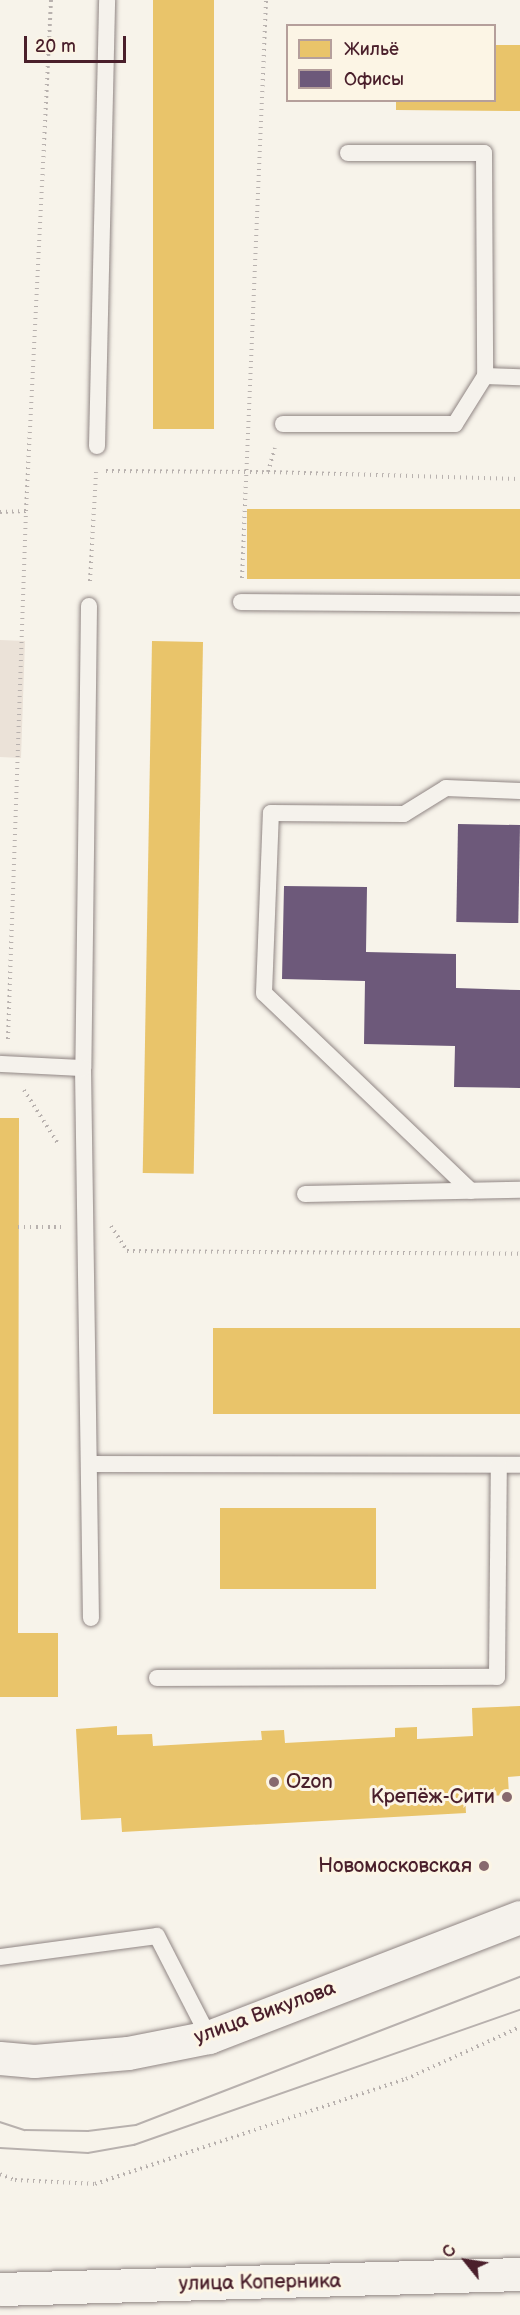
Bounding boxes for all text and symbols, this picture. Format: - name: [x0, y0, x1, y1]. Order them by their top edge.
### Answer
- scale bar: [27, 24, 129, 62]
- legend: [286, 24, 496, 102]
- text: 20 m: [35, 36, 76, 57]
- text: Жильё: [344, 39, 399, 60]
- text: Офисы: [344, 69, 404, 90]
- place label: Ozon: [286, 1770, 333, 1794]
- marker: Ozon: [267, 1775, 281, 1789]
- place label: Крепёж-Сити: [371, 1785, 495, 1809]
- marker: Крепёж-Сити: [500, 1790, 514, 1804]
- place label: Новомосковская: [318, 1854, 472, 1878]
- marker: Новомосковская: [477, 1859, 491, 1873]
- street label: улица Викулова: [191, 1976, 339, 2050]
- north arrow: [436, 2231, 496, 2291]
- text: С: [439, 2242, 461, 2261]
- street label: улица Коперника: [178, 2270, 342, 2296]

